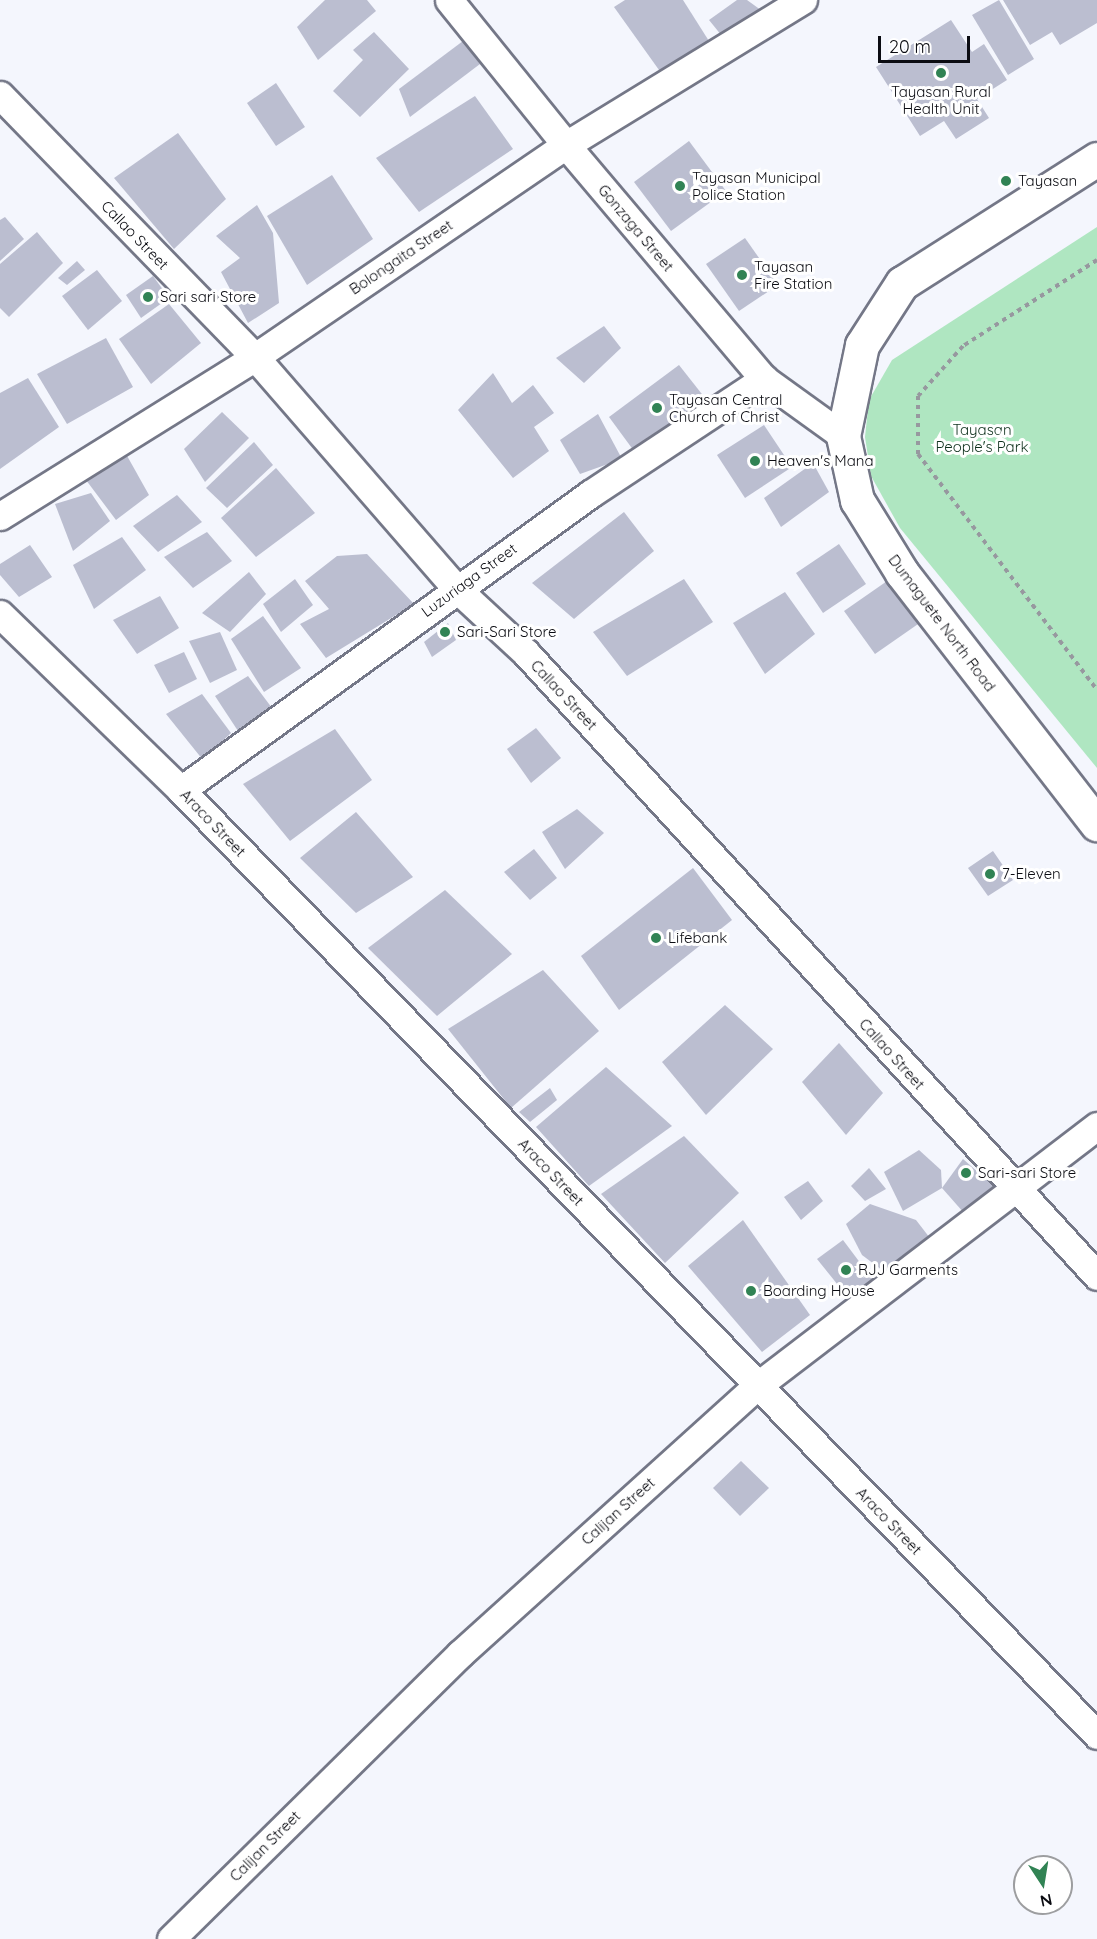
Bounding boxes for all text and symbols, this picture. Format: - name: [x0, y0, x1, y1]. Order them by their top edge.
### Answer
- scale bar: [881, 24, 972, 62]
- text: 20 m: [889, 35, 931, 58]
- marker: Tayasan Rural Health Unit: [934, 66, 948, 80]
- place label: Tayasan Rural Health Unit: [891, 82, 991, 117]
- place label: Tayasan Municipal Police Station: [692, 168, 821, 203]
- place label: Tayasan: [1018, 172, 1077, 190]
- marker: Tayasan: [999, 174, 1013, 188]
- marker: Tayasan Municipal Police Station: [673, 179, 687, 193]
- street label: Gonzaga Street: [594, 181, 678, 275]
- street label: Callao Street: [98, 197, 172, 273]
- street label: Bolongaita Street: [346, 216, 456, 298]
- place label: Tayasan Fire Station: [754, 257, 832, 292]
- marker: Tayasan Fire Station: [735, 268, 749, 282]
- place label: Sari sari Store: [160, 288, 256, 306]
- marker: Sari sari Store: [141, 290, 155, 304]
- place label: Tayasan Central Church of Christ: [669, 390, 782, 425]
- marker: Tayasan Central Church of Christ: [650, 401, 664, 415]
- park label: Tayasan People's Park: [936, 420, 1028, 455]
- place label: Heaven's Mana: [767, 452, 874, 470]
- marker: Heaven's Mana: [748, 454, 762, 468]
- street label: Luzuriaga Street: [418, 539, 520, 621]
- street label: Dumaguete North Road: [885, 551, 999, 695]
- place label: Sari-Sari Store: [457, 623, 556, 641]
- marker: Sari-Sari Store: [438, 625, 452, 639]
- street label: Callao Street: [527, 656, 601, 734]
- street label: Araco Street: [177, 786, 249, 860]
- place label: 7-Eleven: [1002, 865, 1061, 883]
- marker: 7-Eleven: [983, 867, 997, 881]
- place label: Lifebank: [668, 929, 727, 947]
- marker: Lifebank: [649, 931, 663, 945]
- street label: Callao Street: [856, 1015, 928, 1093]
- street label: Araco Street: [515, 1135, 587, 1209]
- place label: Sari-sari Store: [978, 1164, 1076, 1182]
- marker: Sari-sari Store: [959, 1166, 973, 1180]
- place label: RJJ Garments: [858, 1261, 958, 1279]
- marker: RJJ Garments: [839, 1263, 853, 1277]
- place label: Boarding House: [763, 1282, 875, 1300]
- marker: Boarding House: [744, 1284, 758, 1298]
- street label: Calijan Street: [578, 1473, 658, 1549]
- street label: Araco Street: [853, 1484, 925, 1558]
- street label: Calijan Street: [226, 1807, 304, 1885]
- north arrow: [1013, 1855, 1073, 1915]
- text: N: [1039, 1890, 1054, 1912]

